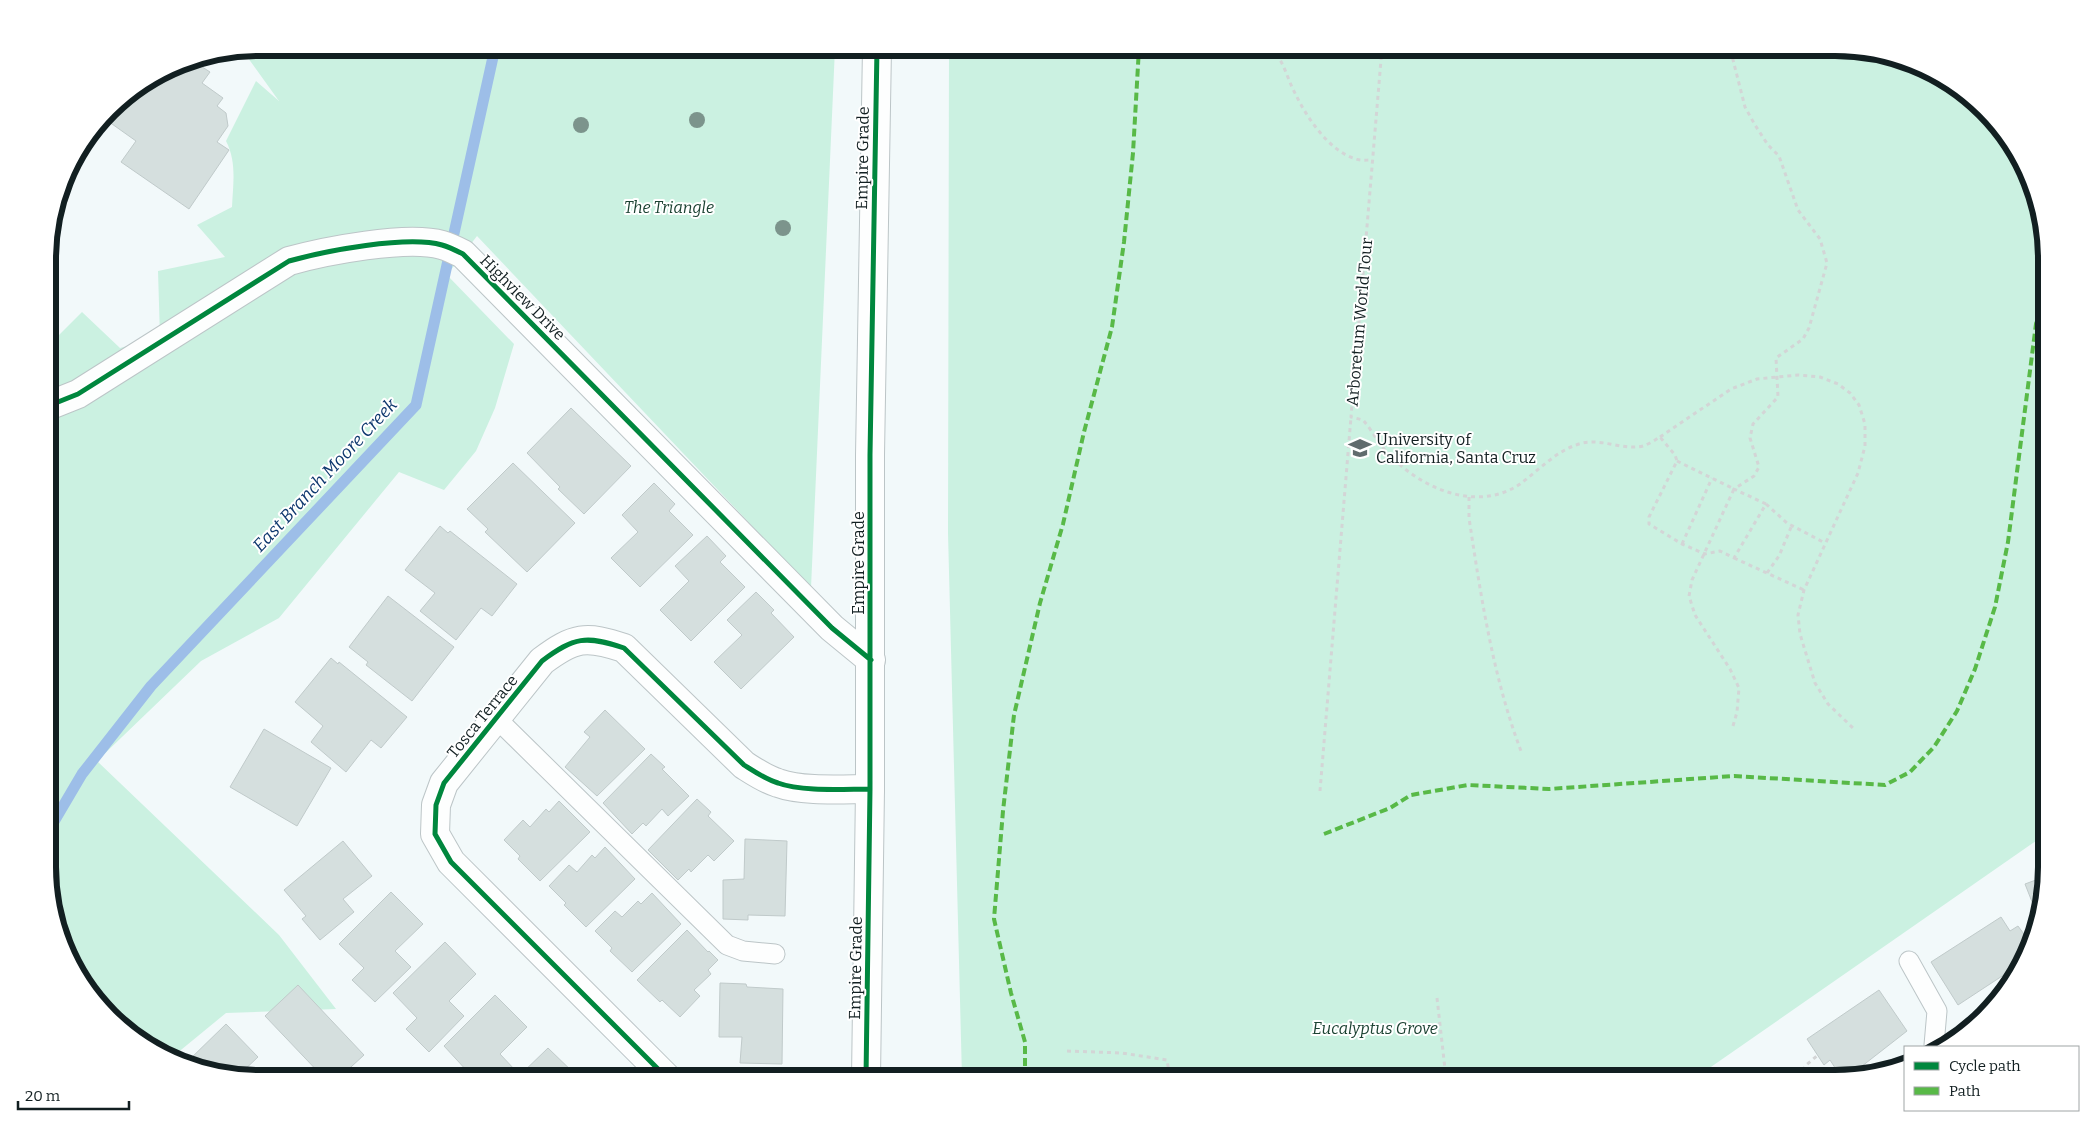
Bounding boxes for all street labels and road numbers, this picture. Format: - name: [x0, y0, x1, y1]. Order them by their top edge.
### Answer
- street label: Empire Grade: [852, 106, 873, 210]
- street label: Arboretum World Tour: [1343, 237, 1376, 407]
- street label: Highview Drive: [476, 251, 569, 344]
- street label: Empire Grade: [849, 511, 868, 615]
- street label: Tosca Terrace: [443, 671, 522, 762]
- street label: Empire Grade: [845, 916, 866, 1020]

